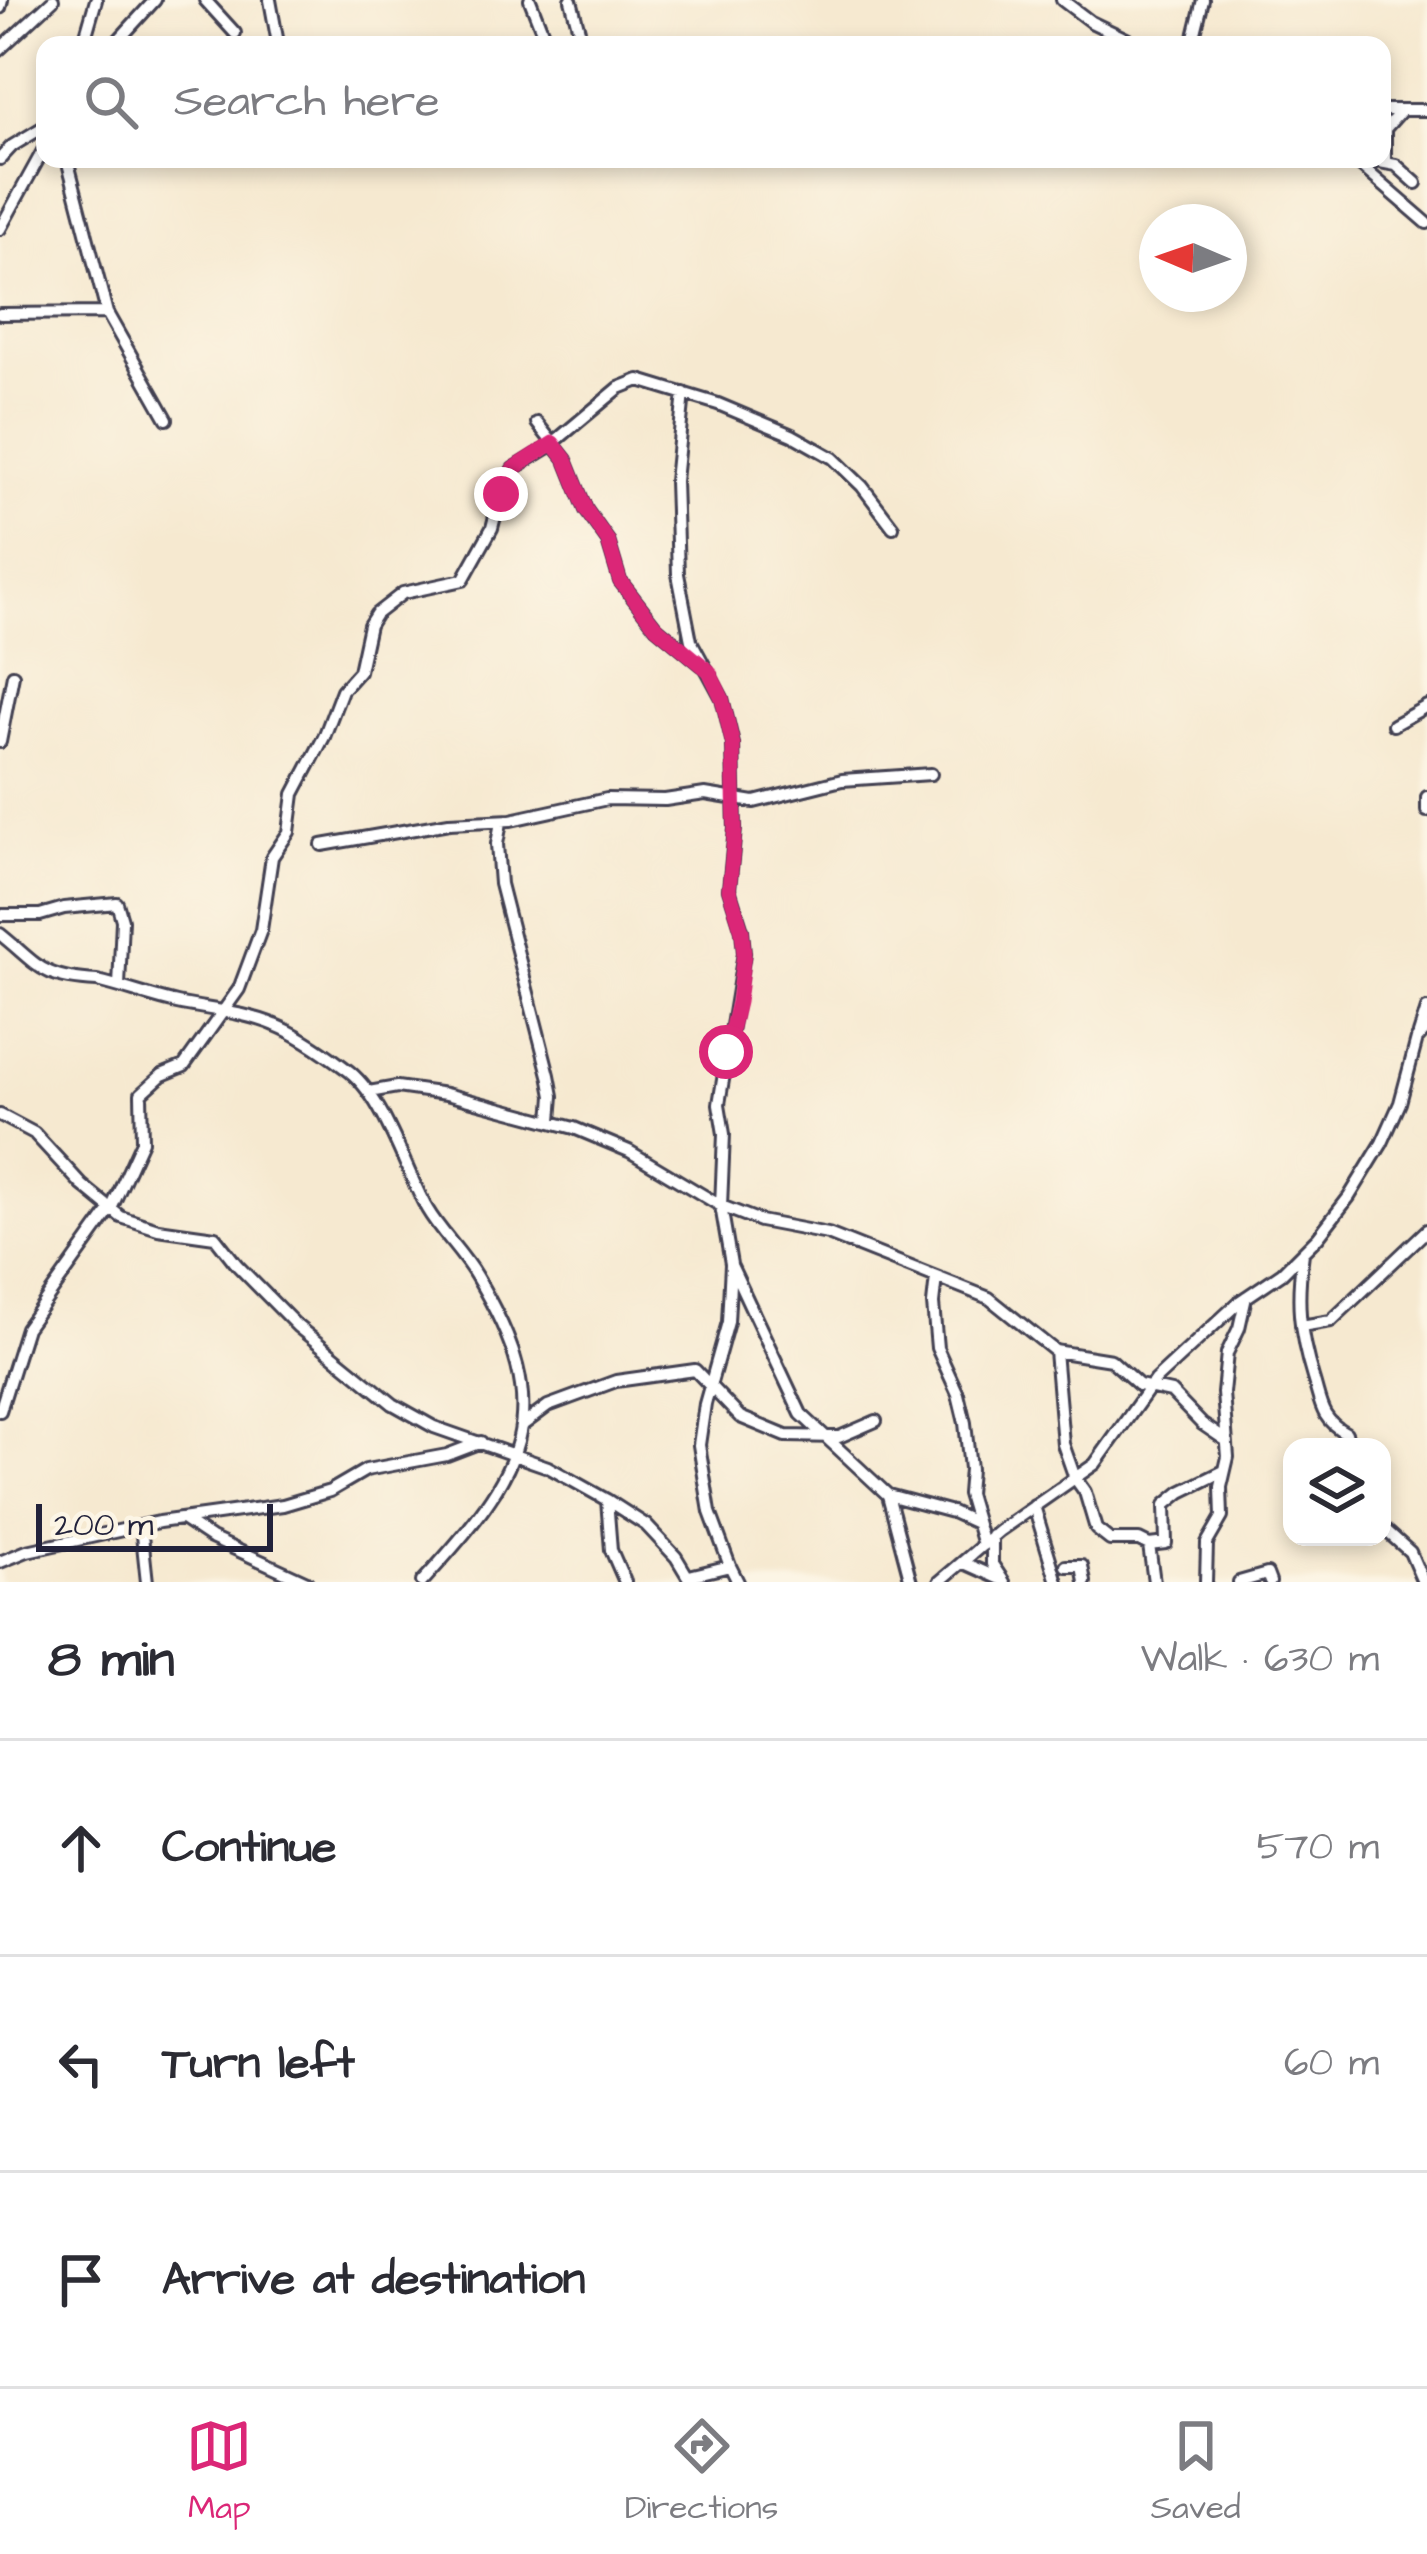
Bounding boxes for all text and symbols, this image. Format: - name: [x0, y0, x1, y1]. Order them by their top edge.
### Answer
- search box: [36, 36, 1391, 168]
- icon: search: [78, 69, 144, 135]
- text: Search here: [174, 71, 440, 133]
- north arrow: [1139, 204, 1247, 312]
- route end: [474, 467, 528, 521]
- route start: [699, 1025, 753, 1079]
- map controls: [1283, 1438, 1391, 1546]
- button: layers: [1283, 1438, 1391, 1546]
- scale bar: [36, 1498, 273, 1551]
- text: 200 m: [54, 1502, 153, 1548]
- text: 8 min: [48, 1625, 174, 1696]
- text: Walk · 630 m: [1141, 1633, 1379, 1687]
- icon: ahead: [48, 1815, 114, 1881]
- text: Continue: [162, 1817, 336, 1879]
- text: 570 m: [1257, 1821, 1379, 1875]
- icon: left: [48, 2031, 114, 2097]
- text: Turn left: [162, 2033, 355, 2095]
- text: 60 m: [1284, 2037, 1379, 2091]
- icon: arrive: [48, 2247, 114, 2313]
- text: Arrive at destination: [162, 2249, 585, 2311]
- tab: Map: [186, 2413, 252, 2531]
- tab: Directions: [625, 2413, 778, 2531]
- tab: Saved: [1151, 2413, 1241, 2531]

